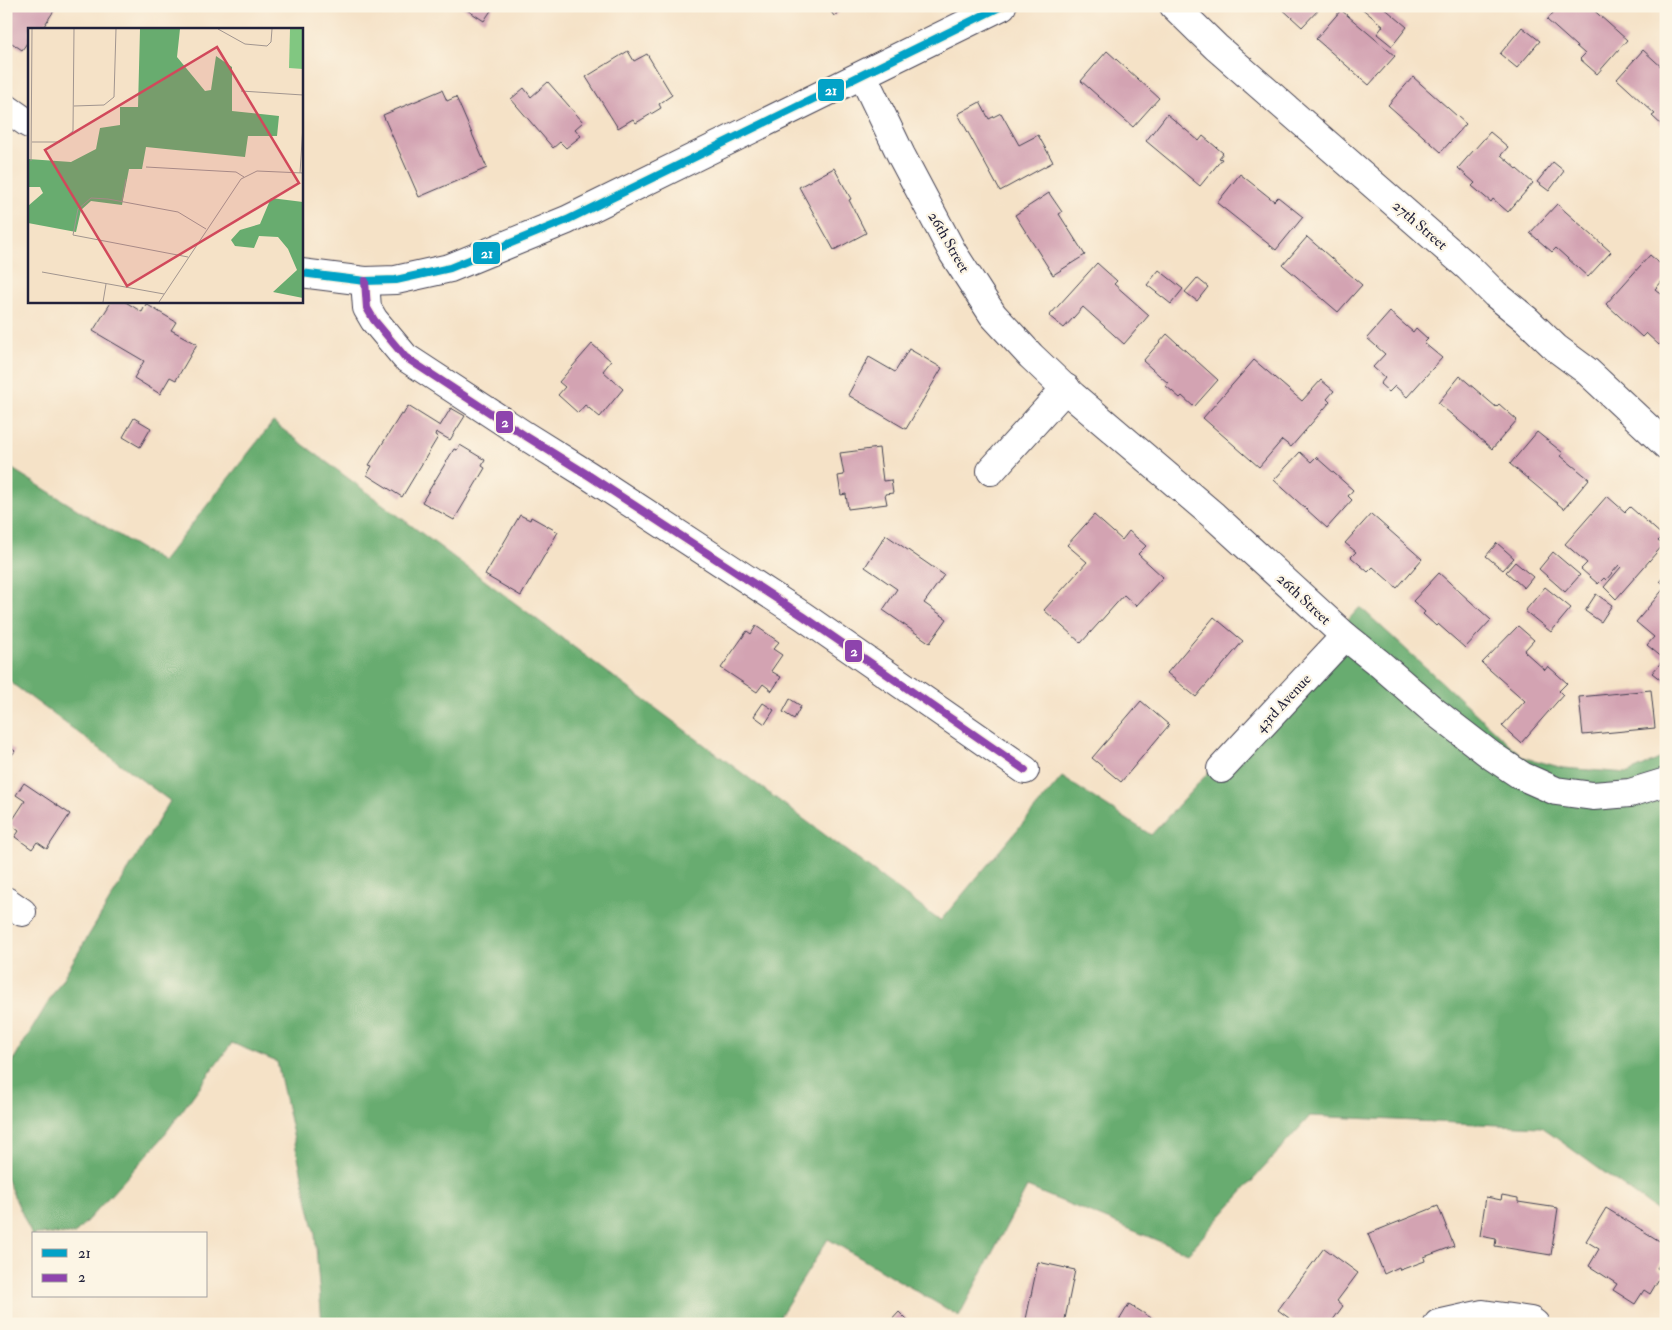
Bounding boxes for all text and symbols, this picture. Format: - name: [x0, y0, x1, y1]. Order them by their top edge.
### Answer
- inset map: [28, 28, 302, 302]
- line badge: 21: [817, 78, 845, 102]
- text: 21: [825, 82, 837, 99]
- street label: 27th Street: [1388, 196, 1451, 254]
- street label: 26th Street: [924, 208, 974, 276]
- line badge: 21: [472, 241, 501, 265]
- text: 21: [481, 245, 493, 262]
- line badge: 2: [495, 410, 514, 434]
- text: 2: [501, 414, 509, 431]
- street label: 26th Street: [1273, 570, 1335, 629]
- line badge: 2: [844, 639, 863, 663]
- text: 2: [850, 643, 858, 660]
- street label: 43rd Avenue: [1251, 670, 1315, 737]
- legend: [32, 1232, 208, 1298]
- text: 21: [78, 1244, 91, 1263]
- text: 2: [78, 1268, 86, 1287]

